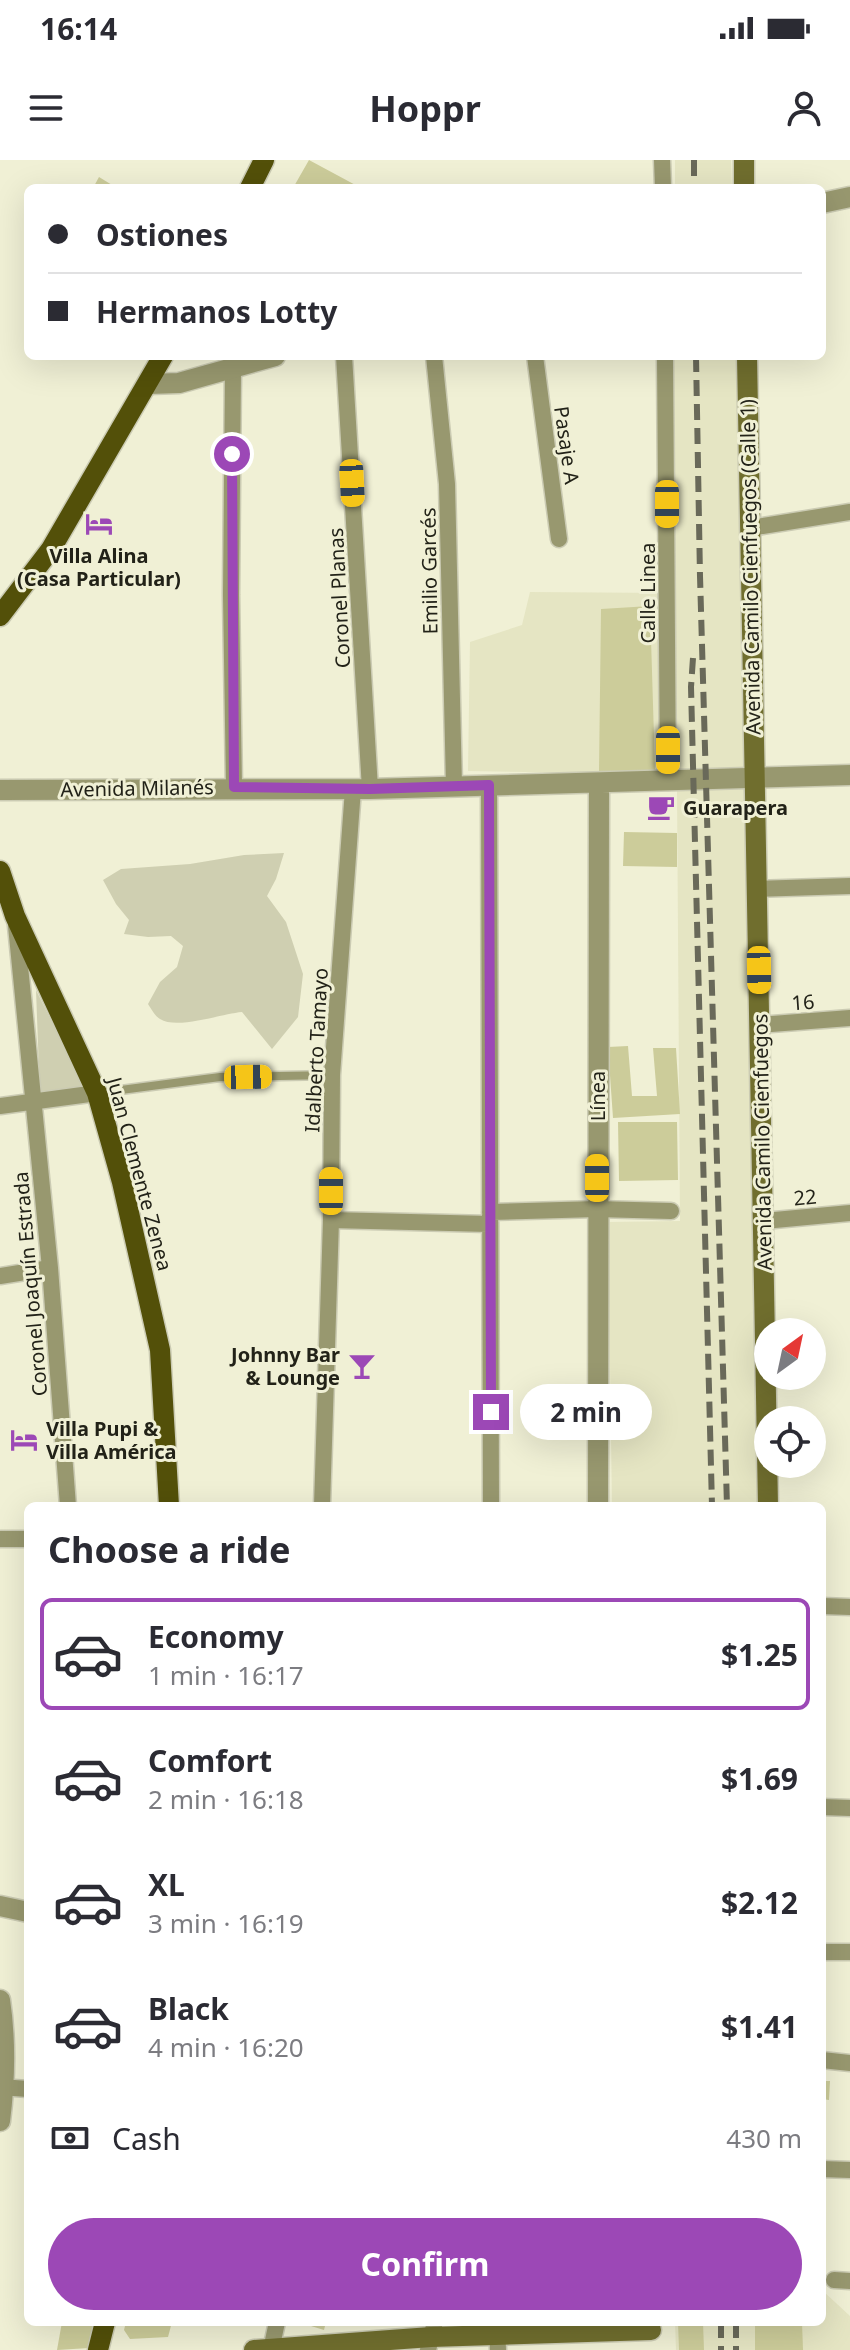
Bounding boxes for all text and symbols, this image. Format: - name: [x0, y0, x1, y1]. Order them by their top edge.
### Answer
- text: 16:14: [40, 8, 117, 49]
- text: Hoppr: [369, 84, 481, 133]
- icon: menu: [24, 86, 68, 130]
- icon: person: [782, 86, 826, 130]
- text: Ostiones: [96, 214, 228, 255]
- text: Hermanos Lotty: [96, 291, 337, 332]
- street label: Avenida Camilo Cienfuegos (Calle 1): [734, 399, 766, 735]
- street label: Pasaje A: [548, 404, 586, 486]
- route start: [214, 436, 250, 472]
- car: [339, 458, 365, 508]
- car: [655, 480, 679, 528]
- street label: Emilio Garcés: [414, 507, 444, 635]
- hotel icon: Villa Alina (Casa Particular): [84, 509, 114, 539]
- street label: Coronel Planas: [322, 527, 356, 669]
- place label: Villa Alina (Casa Particular): [17, 542, 181, 592]
- street label: Calle Linea: [634, 542, 661, 644]
- car: [656, 726, 680, 774]
- street label: Avenida Milanés: [60, 773, 214, 803]
- cafe icon: Guarapera: [646, 792, 676, 822]
- place label: Guarapera: [683, 794, 788, 821]
- car: [747, 946, 771, 994]
- street label: Idalberto Tamayo: [298, 967, 334, 1133]
- street label: 16: [791, 988, 815, 1016]
- street label: Avenida Camilo Cienfuegos: [746, 1013, 778, 1271]
- car: [224, 1065, 272, 1089]
- street label: Línea: [584, 1071, 611, 1121]
- street label: Juan Clemente Zenea: [101, 1072, 179, 1274]
- car: [585, 1154, 609, 1202]
- car: [319, 1167, 343, 1215]
- street label: Coronel Joaquín Estrada: [7, 1171, 53, 1397]
- street label: 22: [792, 1183, 818, 1211]
- north arrow: [754, 1318, 826, 1390]
- map controls: [754, 1318, 826, 1478]
- place label: Johnny Bar & Lounge: [229, 1341, 340, 1391]
- bar icon: Johnny Bar & Lounge: [347, 1351, 377, 1381]
- callout: 2 min: [519, 1384, 651, 1440]
- route end: [473, 1394, 509, 1430]
- text: 2 min: [550, 1394, 622, 1430]
- button: locate: [754, 1406, 826, 1478]
- place label: Villa Pupi & Villa América: [46, 1415, 177, 1465]
- hotel icon: Villa Pupi & Villa América: [9, 1425, 39, 1455]
- text: Choose a ride: [48, 1525, 290, 1574]
- text: Economy: [148, 1616, 284, 1657]
- icon: car: [52, 1618, 124, 1690]
- text: $1.25: [721, 1634, 798, 1675]
- text: 1 min · 16:17: [148, 1657, 304, 1693]
- text: Comfort: [148, 1740, 272, 1781]
- icon: car: [52, 1742, 124, 1814]
- text: $1.69: [721, 1758, 798, 1799]
- text: 2 min · 16:18: [148, 1781, 304, 1817]
- text: XL: [148, 1864, 185, 1905]
- icon: car: [52, 1866, 124, 1938]
- text: $2.12: [721, 1882, 798, 1923]
- text: 3 min · 16:19: [148, 1905, 304, 1941]
- text: Black: [148, 1988, 229, 2029]
- icon: car: [52, 1990, 124, 2062]
- text: $1.41: [721, 2006, 798, 2047]
- text: 4 min · 16:20: [148, 2029, 304, 2065]
- icon: cash: [48, 2116, 92, 2160]
- text: Cash: [112, 2118, 181, 2159]
- text: 430 m: [726, 2120, 802, 2156]
- button: Confirm: [48, 2218, 802, 2310]

